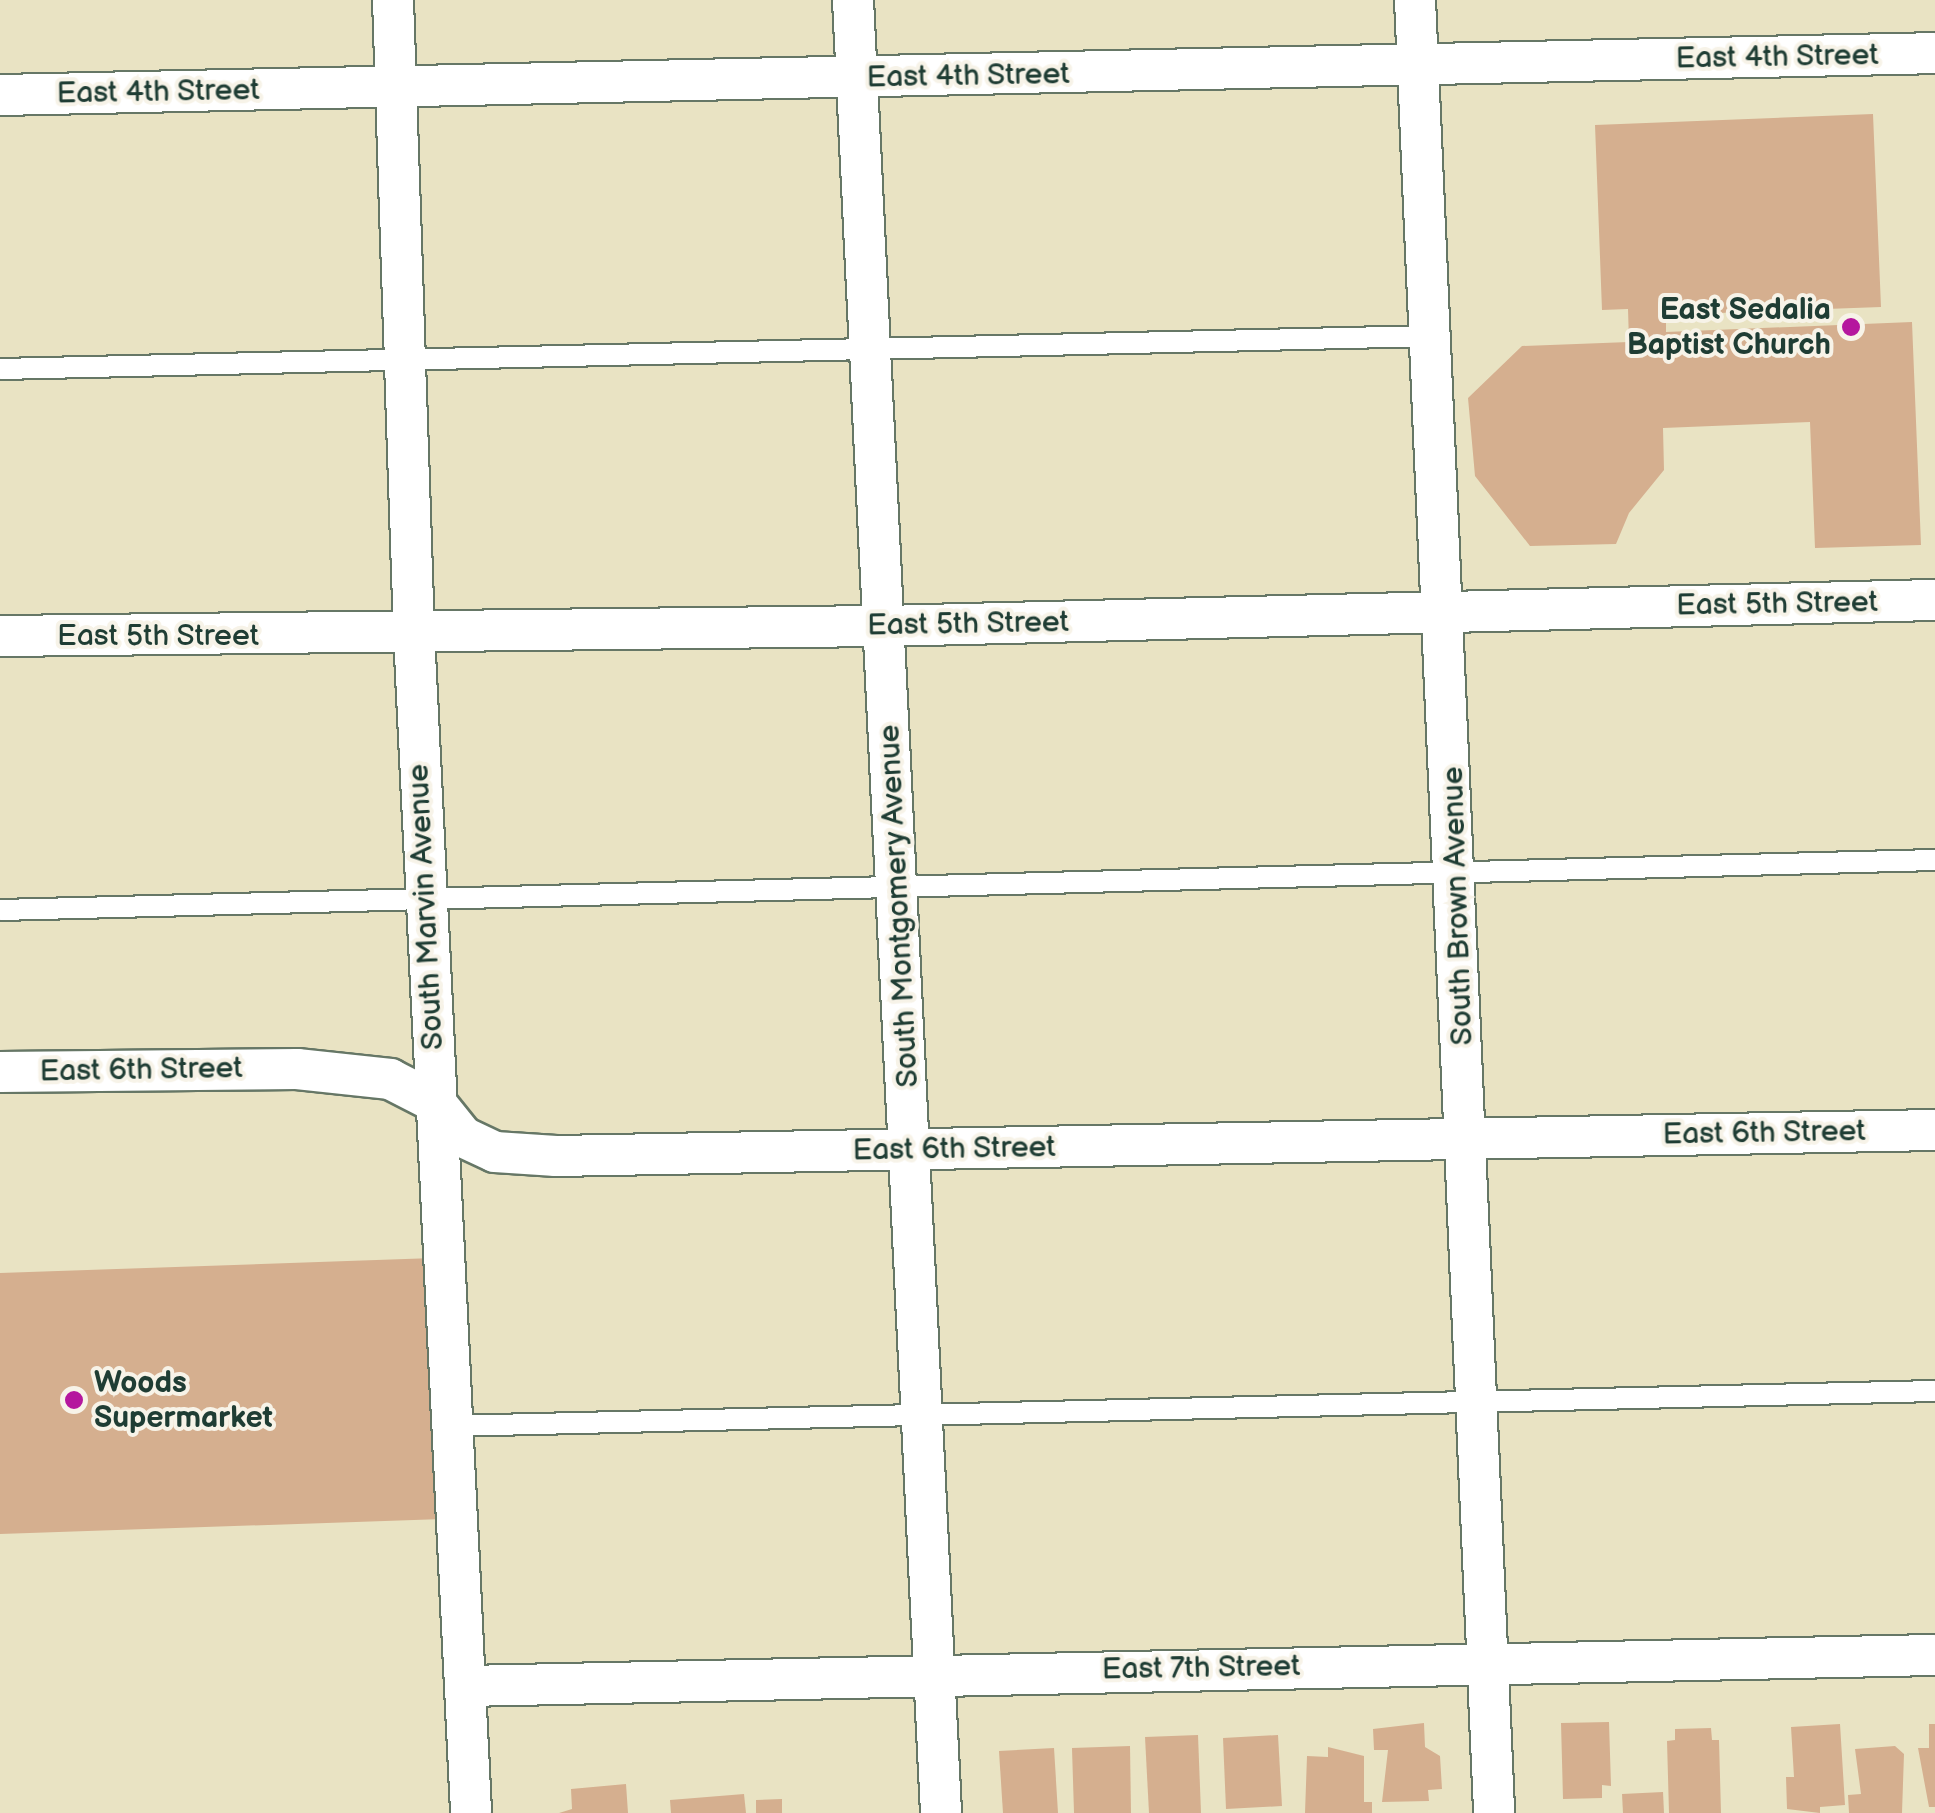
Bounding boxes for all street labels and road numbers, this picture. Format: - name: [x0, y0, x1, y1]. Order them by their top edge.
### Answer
- street label: East 4th Street: [1675, 37, 1879, 77]
- street label: East 4th Street: [866, 56, 1070, 96]
- street label: East 4th Street: [56, 72, 260, 112]
- street label: East 5th Street: [1676, 584, 1878, 624]
- street label: East 5th Street: [867, 604, 1069, 644]
- street label: East 5th Street: [57, 618, 259, 654]
- street label: South Montgomery Avenue: [871, 723, 927, 1089]
- street label: South Marvin Avenue: [401, 763, 451, 1051]
- street label: South Brown Avenue: [1435, 766, 1481, 1046]
- street label: East 6th Street: [39, 1050, 243, 1090]
- street label: East 6th Street: [1662, 1113, 1866, 1153]
- street label: East 6th Street: [852, 1129, 1056, 1169]
- street label: East 7th Street: [1101, 1648, 1301, 1688]

